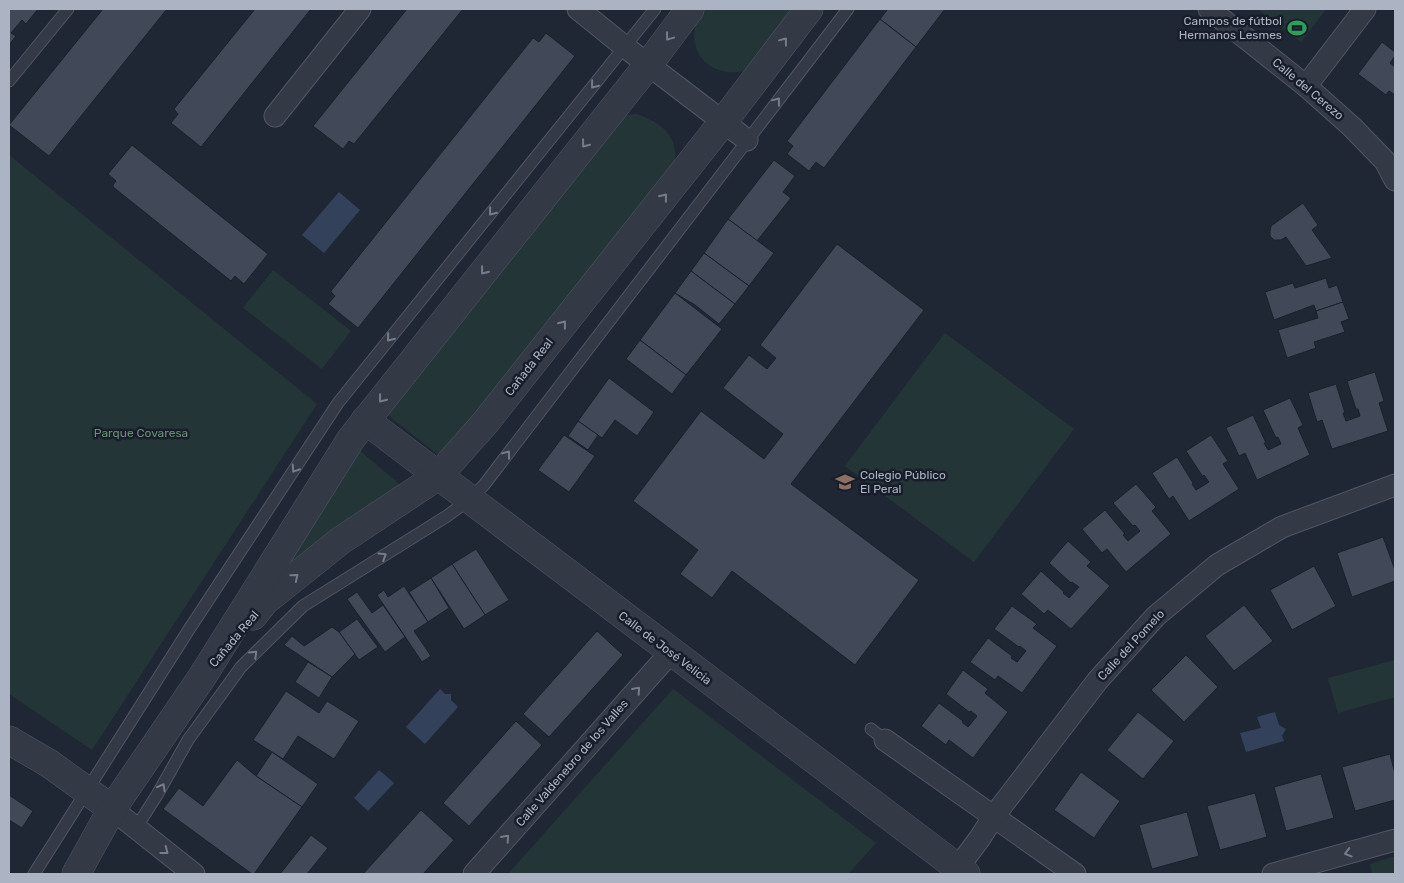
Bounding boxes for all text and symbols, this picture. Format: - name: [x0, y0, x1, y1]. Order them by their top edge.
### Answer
- place label: Campos de fútbol Hermanos Lesmes: [1179, 14, 1282, 42]
- sports icon: Campos de fútbol Hermanos Lesmes: [1286, 17, 1308, 39]
- one-way arrow: [666, 31, 675, 41]
- one-way arrow: [778, 37, 787, 47]
- street label: Calle del Cerezo: [1270, 55, 1347, 123]
- one-way arrow: [592, 79, 600, 88]
- one-way arrow: [771, 97, 780, 107]
- one-way arrow: [582, 138, 590, 147]
- one-way arrow: [658, 193, 667, 202]
- one-way arrow: [489, 206, 498, 215]
- one-way arrow: [481, 265, 489, 274]
- one-way arrow: [558, 321, 566, 330]
- one-way arrow: [388, 332, 396, 341]
- street label: Cañada Real: [502, 335, 556, 399]
- one-way arrow: [379, 393, 388, 402]
- park label: Parque Covaresa: [94, 426, 188, 440]
- one-way arrow: [501, 450, 510, 460]
- one-way arrow: [291, 464, 301, 473]
- place label: Colegio Público El Peral: [860, 468, 946, 496]
- school or university icon: Colegio Público El Peral: [834, 471, 856, 493]
- one-way arrow: [377, 553, 386, 563]
- one-way arrow: [289, 574, 298, 583]
- street label: Calle del Pomelo: [1095, 607, 1167, 683]
- street label: Cañada Real: [206, 608, 262, 670]
- street label: Calle de José Velicia: [616, 608, 714, 688]
- one-way arrow: [248, 651, 257, 660]
- one-way arrow: [631, 686, 640, 695]
- street label: Calle Valdenebro de los Valles: [513, 697, 631, 829]
- one-way arrow: [156, 783, 166, 792]
- one-way arrow: [500, 834, 509, 843]
- one-way arrow: [159, 846, 168, 854]
- one-way arrow: [1344, 847, 1353, 858]

